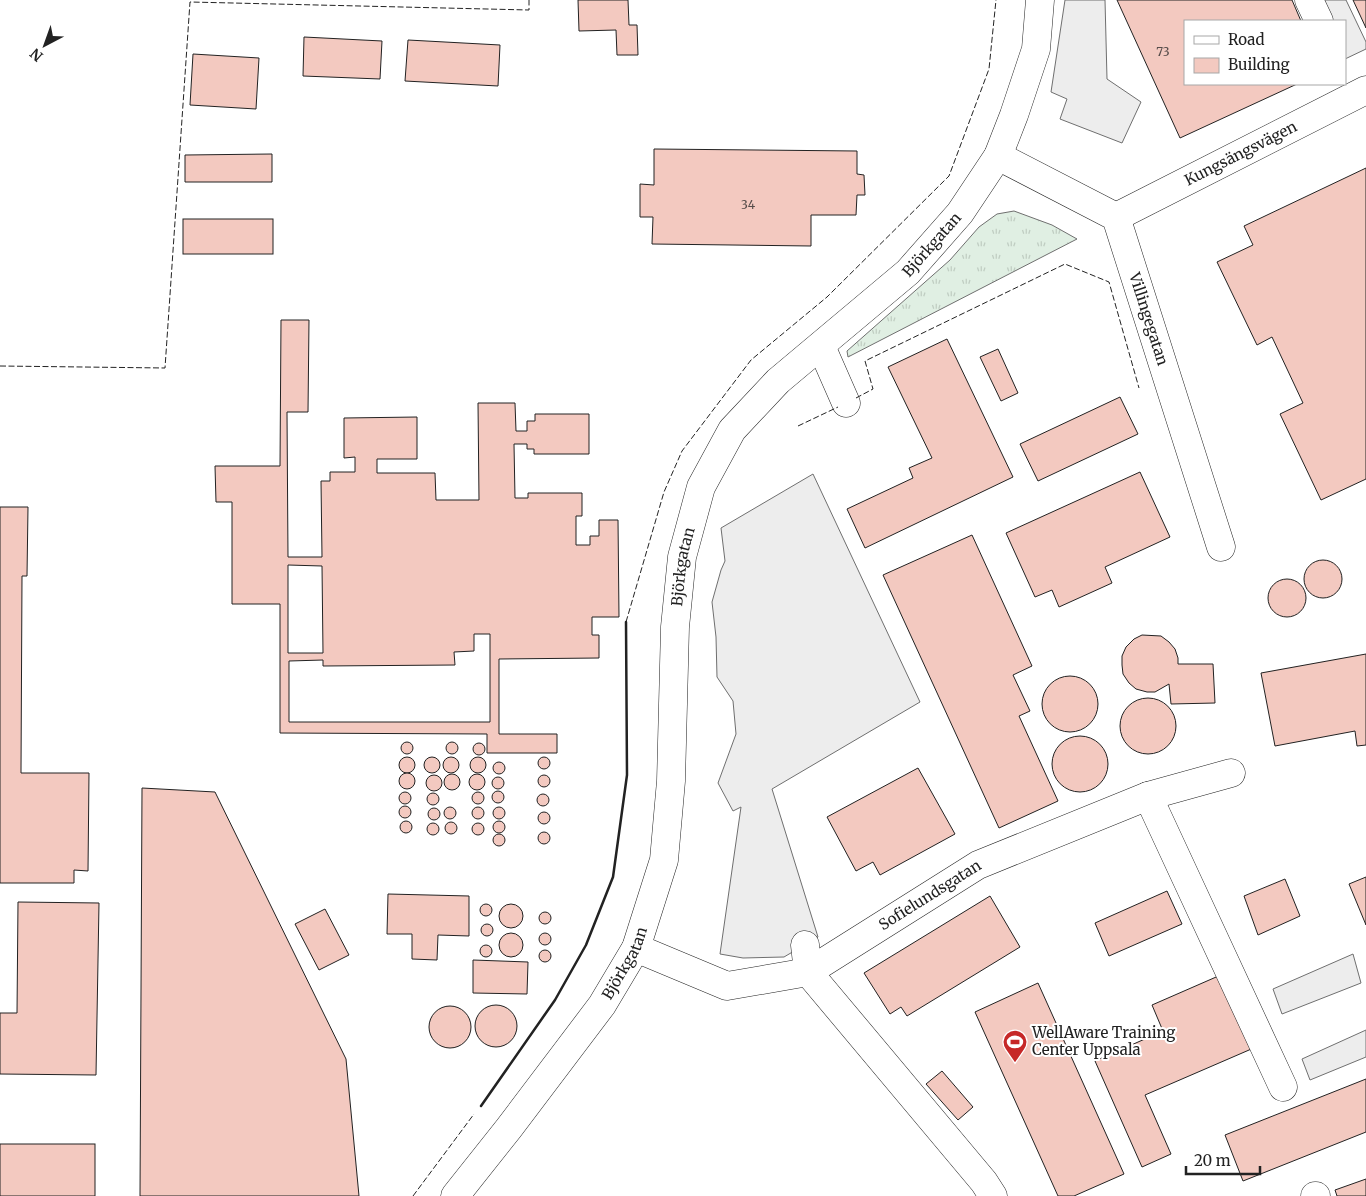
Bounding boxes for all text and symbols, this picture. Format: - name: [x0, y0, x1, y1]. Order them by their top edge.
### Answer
- north arrow: [20, 20, 70, 70]
- legend: [1184, 20, 1346, 85]
- text: Road: [1228, 30, 1264, 49]
- text: N: [26, 44, 47, 65]
- house number: 73: [1156, 44, 1170, 59]
- text: Building: [1228, 55, 1290, 74]
- street label: Kungsängsvägen: [1181, 117, 1300, 190]
- house number: 34: [741, 197, 756, 212]
- street label: Björkgatan: [898, 208, 965, 281]
- street label: Villingegatan: [1125, 269, 1173, 368]
- street label: Björkgatan: [667, 525, 699, 607]
- street label: Sofielundsgatan: [875, 855, 985, 934]
- street label: Björkgatan: [598, 924, 651, 1003]
- place label: WellAware Training Center Uppsala: [1031, 1023, 1175, 1059]
- sports icon: WellAware Training Center Uppsala: [1002, 1029, 1028, 1063]
- scale bar: [1186, 1144, 1260, 1176]
- text: 20 m: [1194, 1151, 1231, 1170]

